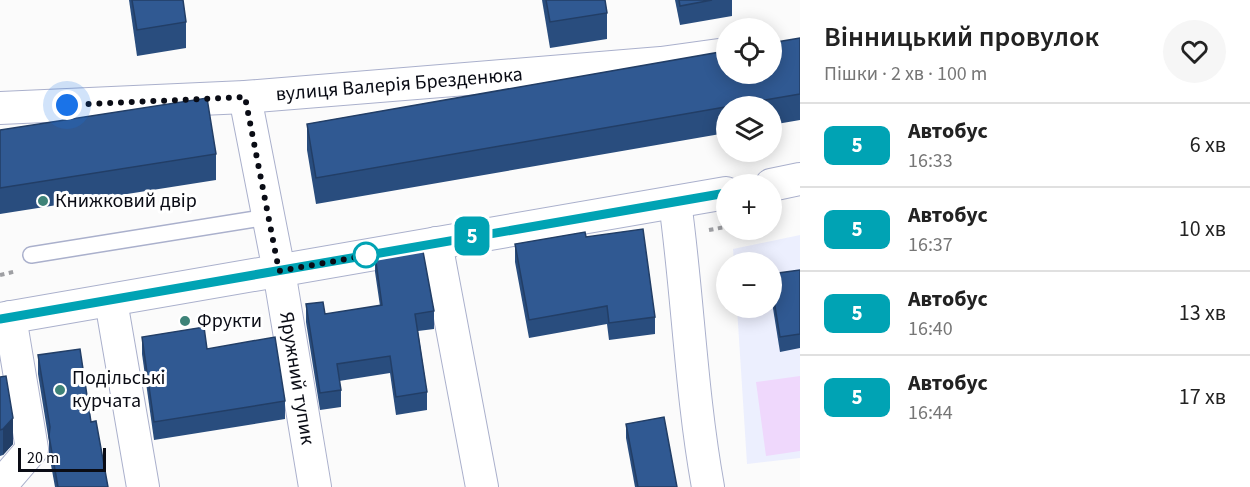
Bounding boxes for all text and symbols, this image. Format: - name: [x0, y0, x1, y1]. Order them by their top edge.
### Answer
- text: Вінницький провулок: [824, 17, 1099, 57]
- map controls: [716, 18, 782, 318]
- button: locate: [716, 18, 782, 84]
- button: heart: [1163, 20, 1226, 83]
- street label: вулиця Валерія Брезденюка: [275, 60, 524, 108]
- text: Пішки · 2 хв · 100 m: [824, 60, 987, 88]
- your location: [52, 90, 82, 120]
- button: layers: [716, 96, 782, 162]
- text: Автобус: [908, 115, 988, 147]
- text: 6 хв: [1190, 129, 1226, 161]
- text: 5: [851, 130, 863, 160]
- text: 16:33: [908, 147, 953, 175]
- button: +: [716, 174, 782, 240]
- place label: Книжковий двір: [55, 187, 197, 215]
- marker: Книжковий двір: [36, 194, 50, 208]
- text: Автобус: [908, 199, 988, 231]
- text: 10 хв: [1179, 213, 1226, 245]
- text: 5: [851, 214, 863, 244]
- line badge: 5: [452, 216, 492, 256]
- text: 5: [466, 221, 478, 251]
- text: 16:37: [908, 231, 953, 259]
- unlabelled marker: [353, 242, 379, 268]
- button: −: [716, 252, 782, 318]
- text: Автобус: [908, 283, 988, 315]
- text: 13 хв: [1179, 297, 1226, 329]
- text: 5: [851, 298, 863, 328]
- place label: Фрукти: [197, 307, 262, 335]
- street label: Яружний тупик: [272, 310, 322, 447]
- marker: Фрукти: [178, 314, 192, 328]
- text: 16:40: [908, 315, 953, 343]
- place label: Подільські курчата: [72, 364, 166, 415]
- text: Автобус: [908, 367, 988, 399]
- text: 17 хв: [1179, 381, 1226, 413]
- text: 5: [851, 382, 863, 412]
- marker: Подільські курчата: [53, 383, 67, 397]
- text: 16:44: [908, 399, 953, 427]
- scale bar: [18, 445, 106, 472]
- text: 20 m: [27, 447, 59, 469]

